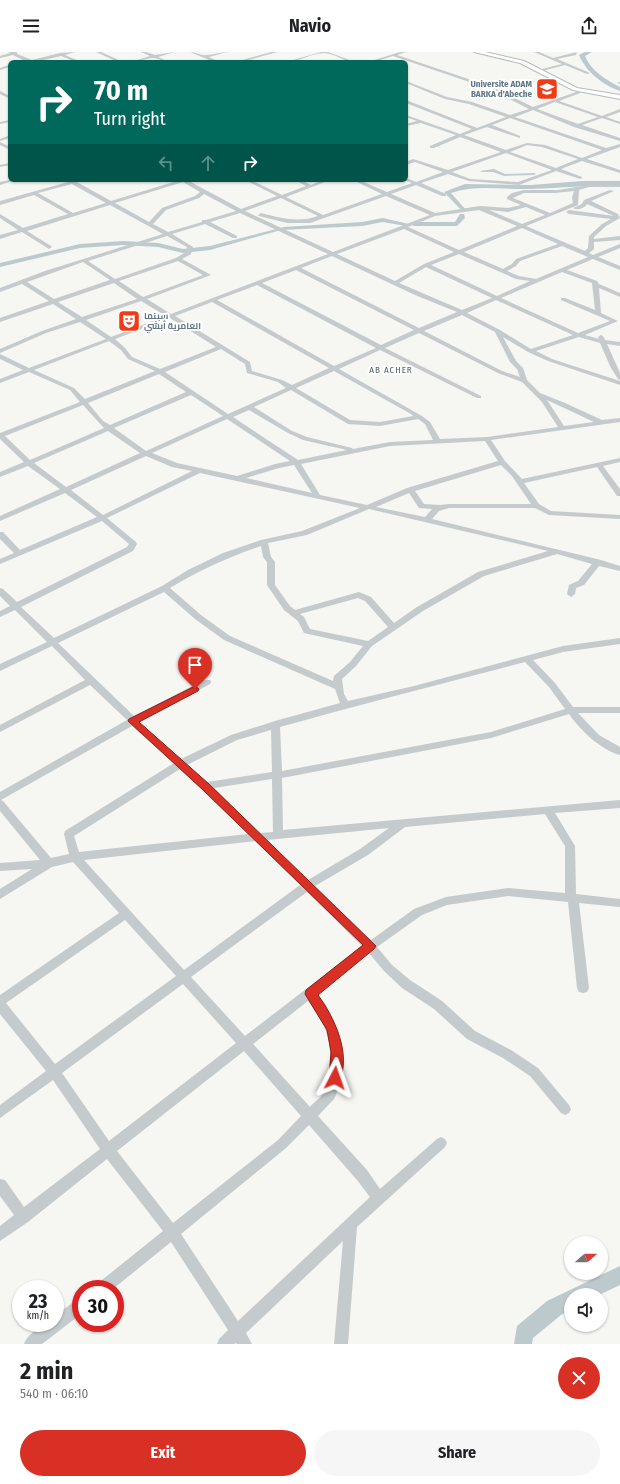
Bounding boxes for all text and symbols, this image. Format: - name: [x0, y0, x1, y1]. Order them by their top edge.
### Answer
- icon: menu: [20, 15, 42, 37]
- text: Navio: [289, 15, 331, 37]
- icon: share: [578, 15, 600, 37]
- text: 70 m: [94, 74, 148, 107]
- icon: right: [28, 76, 80, 128]
- school or university icon: Universite ADAM BARKA d'Abeche: [534, 76, 560, 102]
- place label: Universite ADAM BARKA d'Abeche: [471, 79, 533, 99]
- text: Turn right: [94, 108, 166, 130]
- icon: left: [155, 152, 177, 174]
- icon: ahead: [197, 152, 219, 174]
- icon: right: [239, 152, 261, 174]
- theatre icon: سينما العامرية أبشي: [116, 308, 142, 334]
- place label: سينما العامرية أبشي: [144, 311, 201, 334]
- district label: AB ACHER: [369, 365, 413, 375]
- pin: [178, 648, 212, 689]
- icon: arrive: [184, 654, 206, 676]
- position arrow: [314, 1057, 356, 1099]
- north arrow: [564, 1236, 608, 1280]
- map controls: [564, 1236, 608, 1332]
- speed limit sign: 30: [72, 1280, 124, 1332]
- button: sound: [564, 1288, 608, 1332]
- text: 23: [29, 1289, 47, 1313]
- text: km/h: [27, 1310, 49, 1322]
- text: 2 min: [20, 1357, 73, 1385]
- button: close: [558, 1357, 600, 1399]
- text: 540 m · 06:10: [20, 1386, 88, 1401]
- button: Exit: [20, 1430, 306, 1476]
- button: Share: [314, 1430, 600, 1476]

